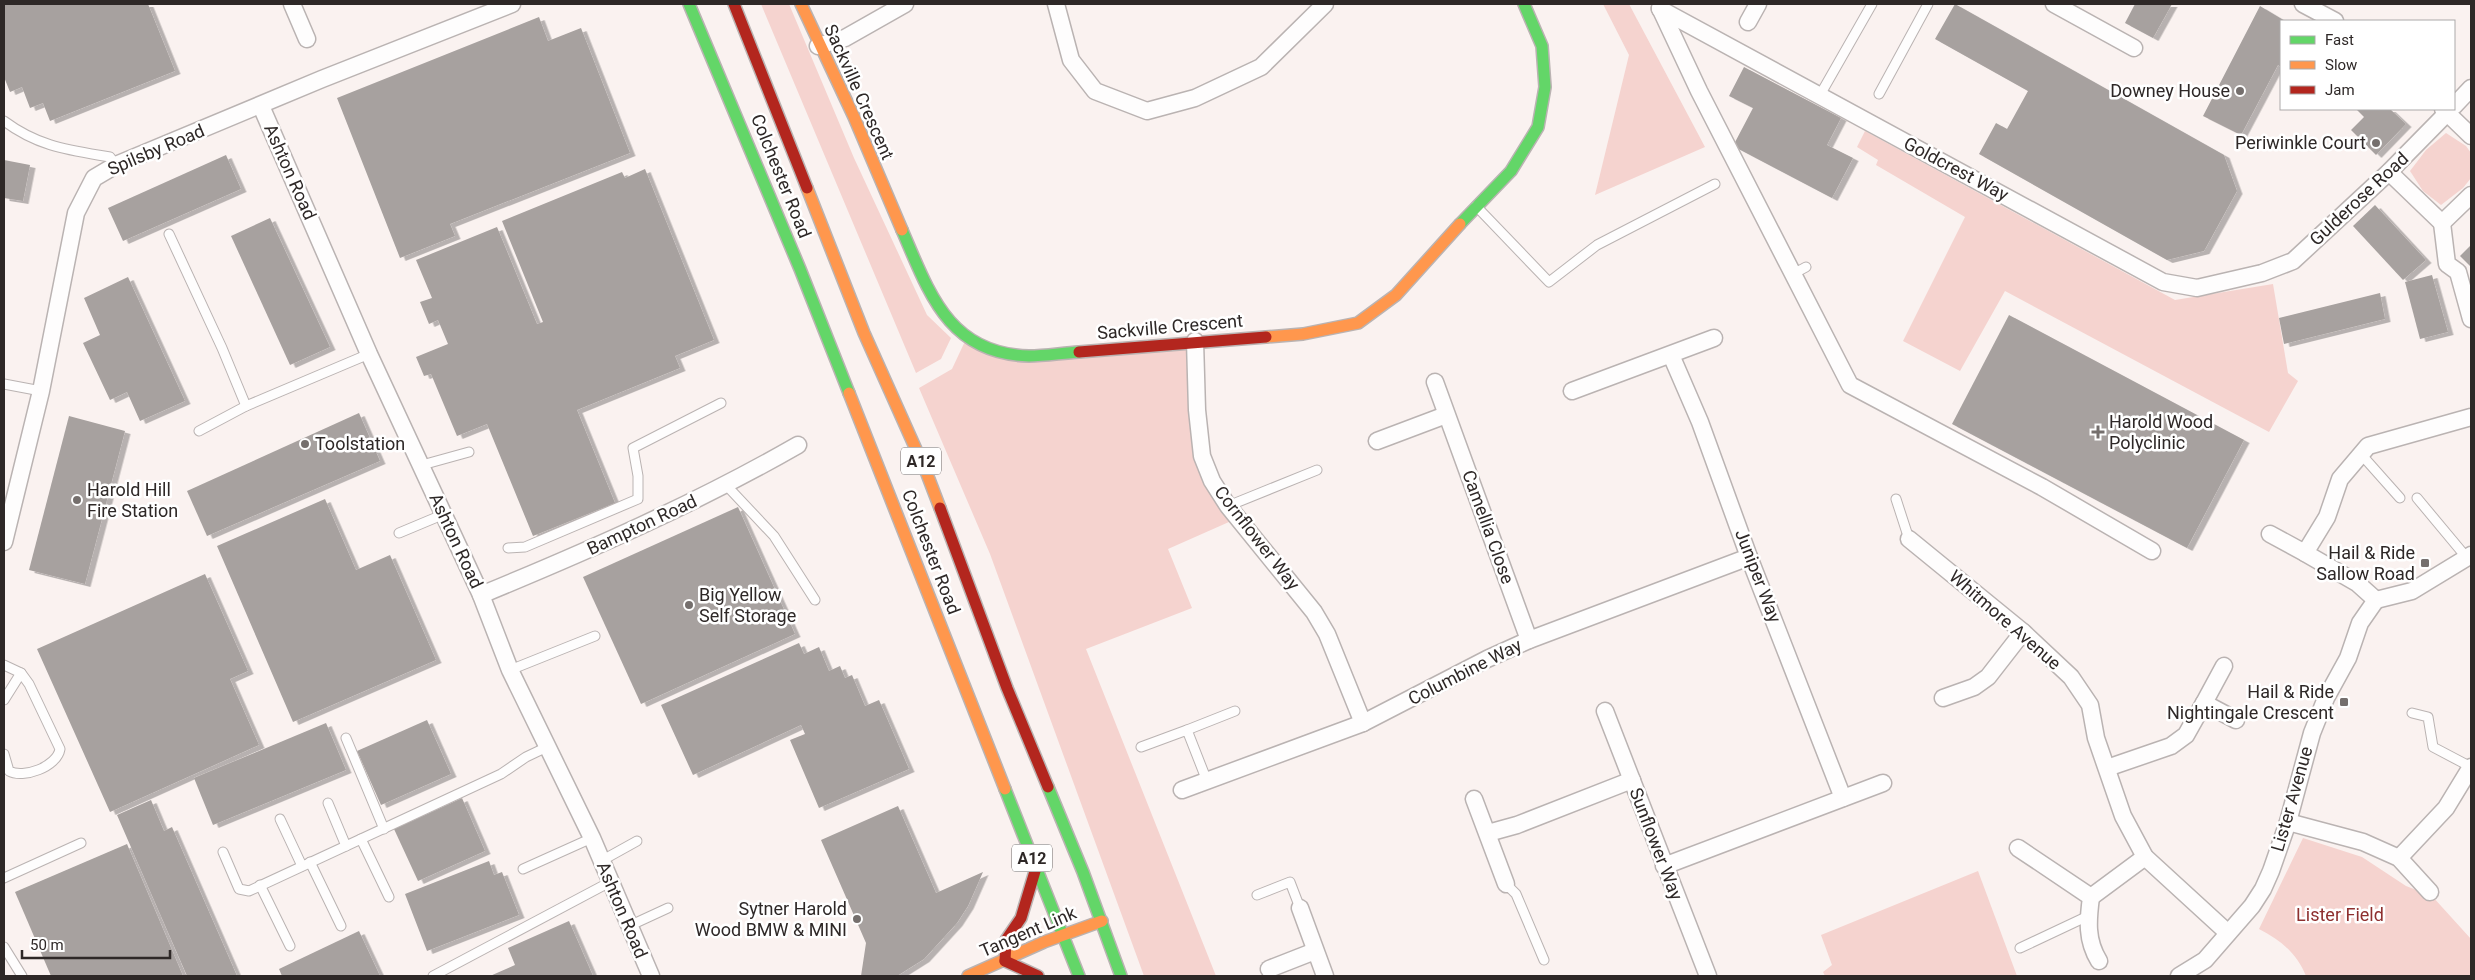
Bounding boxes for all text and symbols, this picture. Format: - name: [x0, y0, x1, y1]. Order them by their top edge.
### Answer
- legend: [2280, 20, 2455, 110]
- street label: Sackville Crescent: [820, 21, 899, 163]
- text: Fast: [2325, 31, 2354, 49]
- text: Slow: [2325, 56, 2357, 74]
- place label: Downey House: [2110, 80, 2230, 101]
- text: Jam: [2325, 81, 2355, 99]
- marker: Downey House: [2234, 85, 2246, 97]
- street label: Colchester Road: [747, 111, 816, 241]
- street label: Spilsby Road: [104, 120, 207, 179]
- street label: Ashton Road: [260, 121, 321, 223]
- street label: Goldcrest Way: [1900, 132, 2013, 205]
- place label: Periwinkle Court: [2235, 132, 2366, 153]
- marker: Periwinkle Court: [2370, 137, 2382, 149]
- street label: Gulderose Road: [2305, 148, 2412, 250]
- street label: Sackville Crescent: [1096, 310, 1244, 343]
- place label: Harold Wood Polyclinic: [2109, 411, 2213, 453]
- marker: Harold Wood Polyclinic: [2091, 425, 2105, 439]
- place label: Toolstation: [315, 433, 405, 454]
- marker: Toolstation: [299, 438, 311, 450]
- road number: A12: [901, 448, 941, 474]
- street label: Camellia Close: [1458, 467, 1519, 587]
- place label: Harold Hill Fire Station: [87, 479, 178, 521]
- street label: Cornflower Way: [1210, 482, 1305, 594]
- street label: Colchester Road: [898, 487, 965, 617]
- street label: Ashton Road: [425, 490, 488, 592]
- street label: Bampton Road: [584, 490, 700, 559]
- marker: Harold Hill Fire Station: [71, 494, 83, 506]
- street label: Juniper Way: [1731, 526, 1786, 626]
- place label: Hail & Ride Sallow Road: [2316, 542, 2415, 584]
- marker: Hail & Ride Sallow Road: [2419, 557, 2431, 569]
- street label: Whitmore Avenue: [1945, 565, 2065, 674]
- place label: Big Yellow Self Storage: [699, 584, 796, 626]
- marker: Big Yellow Self Storage: [683, 599, 695, 611]
- street label: Columbine Way: [1405, 634, 1525, 709]
- place label: Hail & Ride Nightingale Crescent: [2167, 681, 2334, 723]
- marker: Hail & Ride Nightingale Crescent: [2338, 696, 2350, 708]
- street label: Lister Avenue: [2267, 744, 2317, 854]
- street label: Sunflower Way: [1625, 785, 1688, 903]
- road number: A12: [1012, 844, 1052, 871]
- street label: Ashton Road: [593, 858, 652, 961]
- place label: Sytner Harold Wood BMW & MINI: [695, 898, 847, 940]
- street label: Tangent Link: [976, 901, 1080, 961]
- park label: Lister Field: [2296, 904, 2384, 925]
- marker: Sytner Harold Wood BMW & MINI: [851, 913, 863, 925]
- scale bar: [22, 928, 170, 960]
- text: 50 m: [30, 936, 64, 954]

